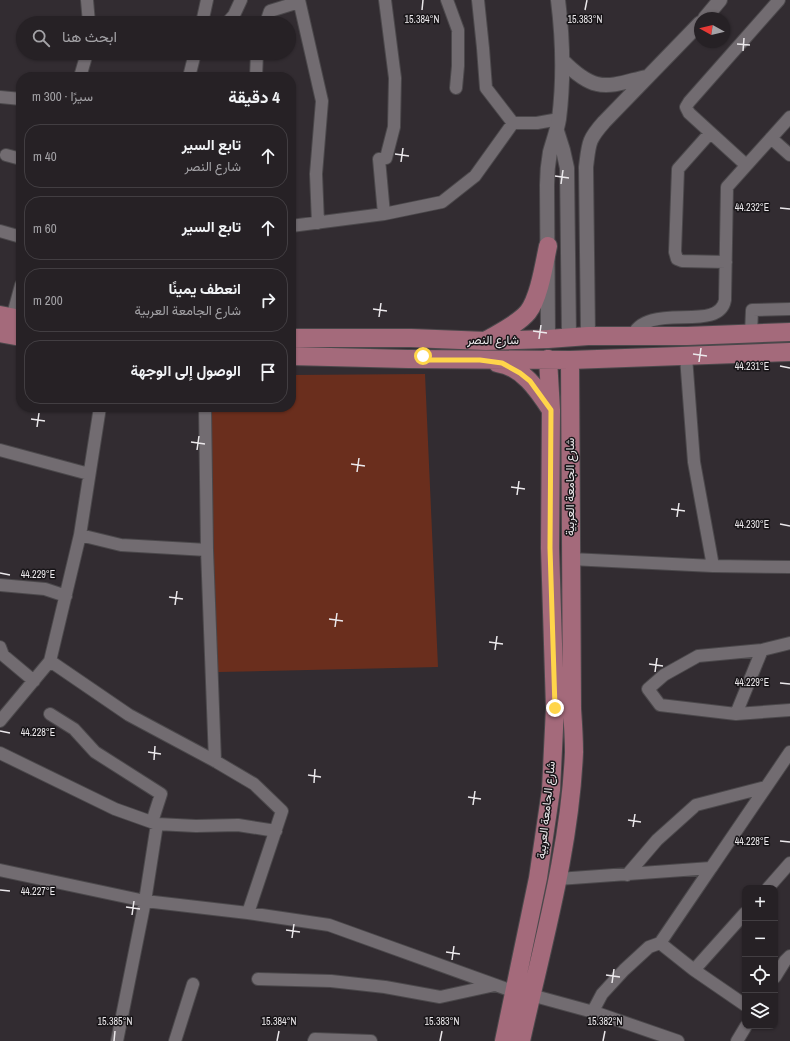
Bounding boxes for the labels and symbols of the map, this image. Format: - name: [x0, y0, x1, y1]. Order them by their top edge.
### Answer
- north arrow: [694, 12, 730, 48]
- text: 15.384°N: [405, 13, 440, 26]
- text: 15.383°N: [568, 13, 603, 26]
- text: 44.232°E: [735, 201, 769, 214]
- street label: شارع النصر: [466, 332, 519, 349]
- route start: [414, 347, 432, 365]
- text: 44.231°E: [735, 360, 769, 373]
- street label: شارع الجامعة العربية: [562, 438, 579, 536]
- text: 44.230°E: [735, 518, 769, 531]
- text: 44.229°E: [21, 568, 55, 581]
- text: 44.229°E: [735, 676, 769, 689]
- route end: [546, 699, 564, 717]
- text: 44.228°E: [21, 726, 55, 739]
- street label: شارع الجامعة العربية: [533, 760, 560, 860]
- text: 44.228°E: [735, 835, 769, 848]
- text: 44.227°E: [21, 885, 55, 898]
- text: 15.385°N: [98, 1015, 133, 1028]
- text: 15.384°N: [262, 1015, 297, 1028]
- text: 15.383°N: [425, 1015, 460, 1028]
- text: 15.382°N: [588, 1015, 623, 1028]

